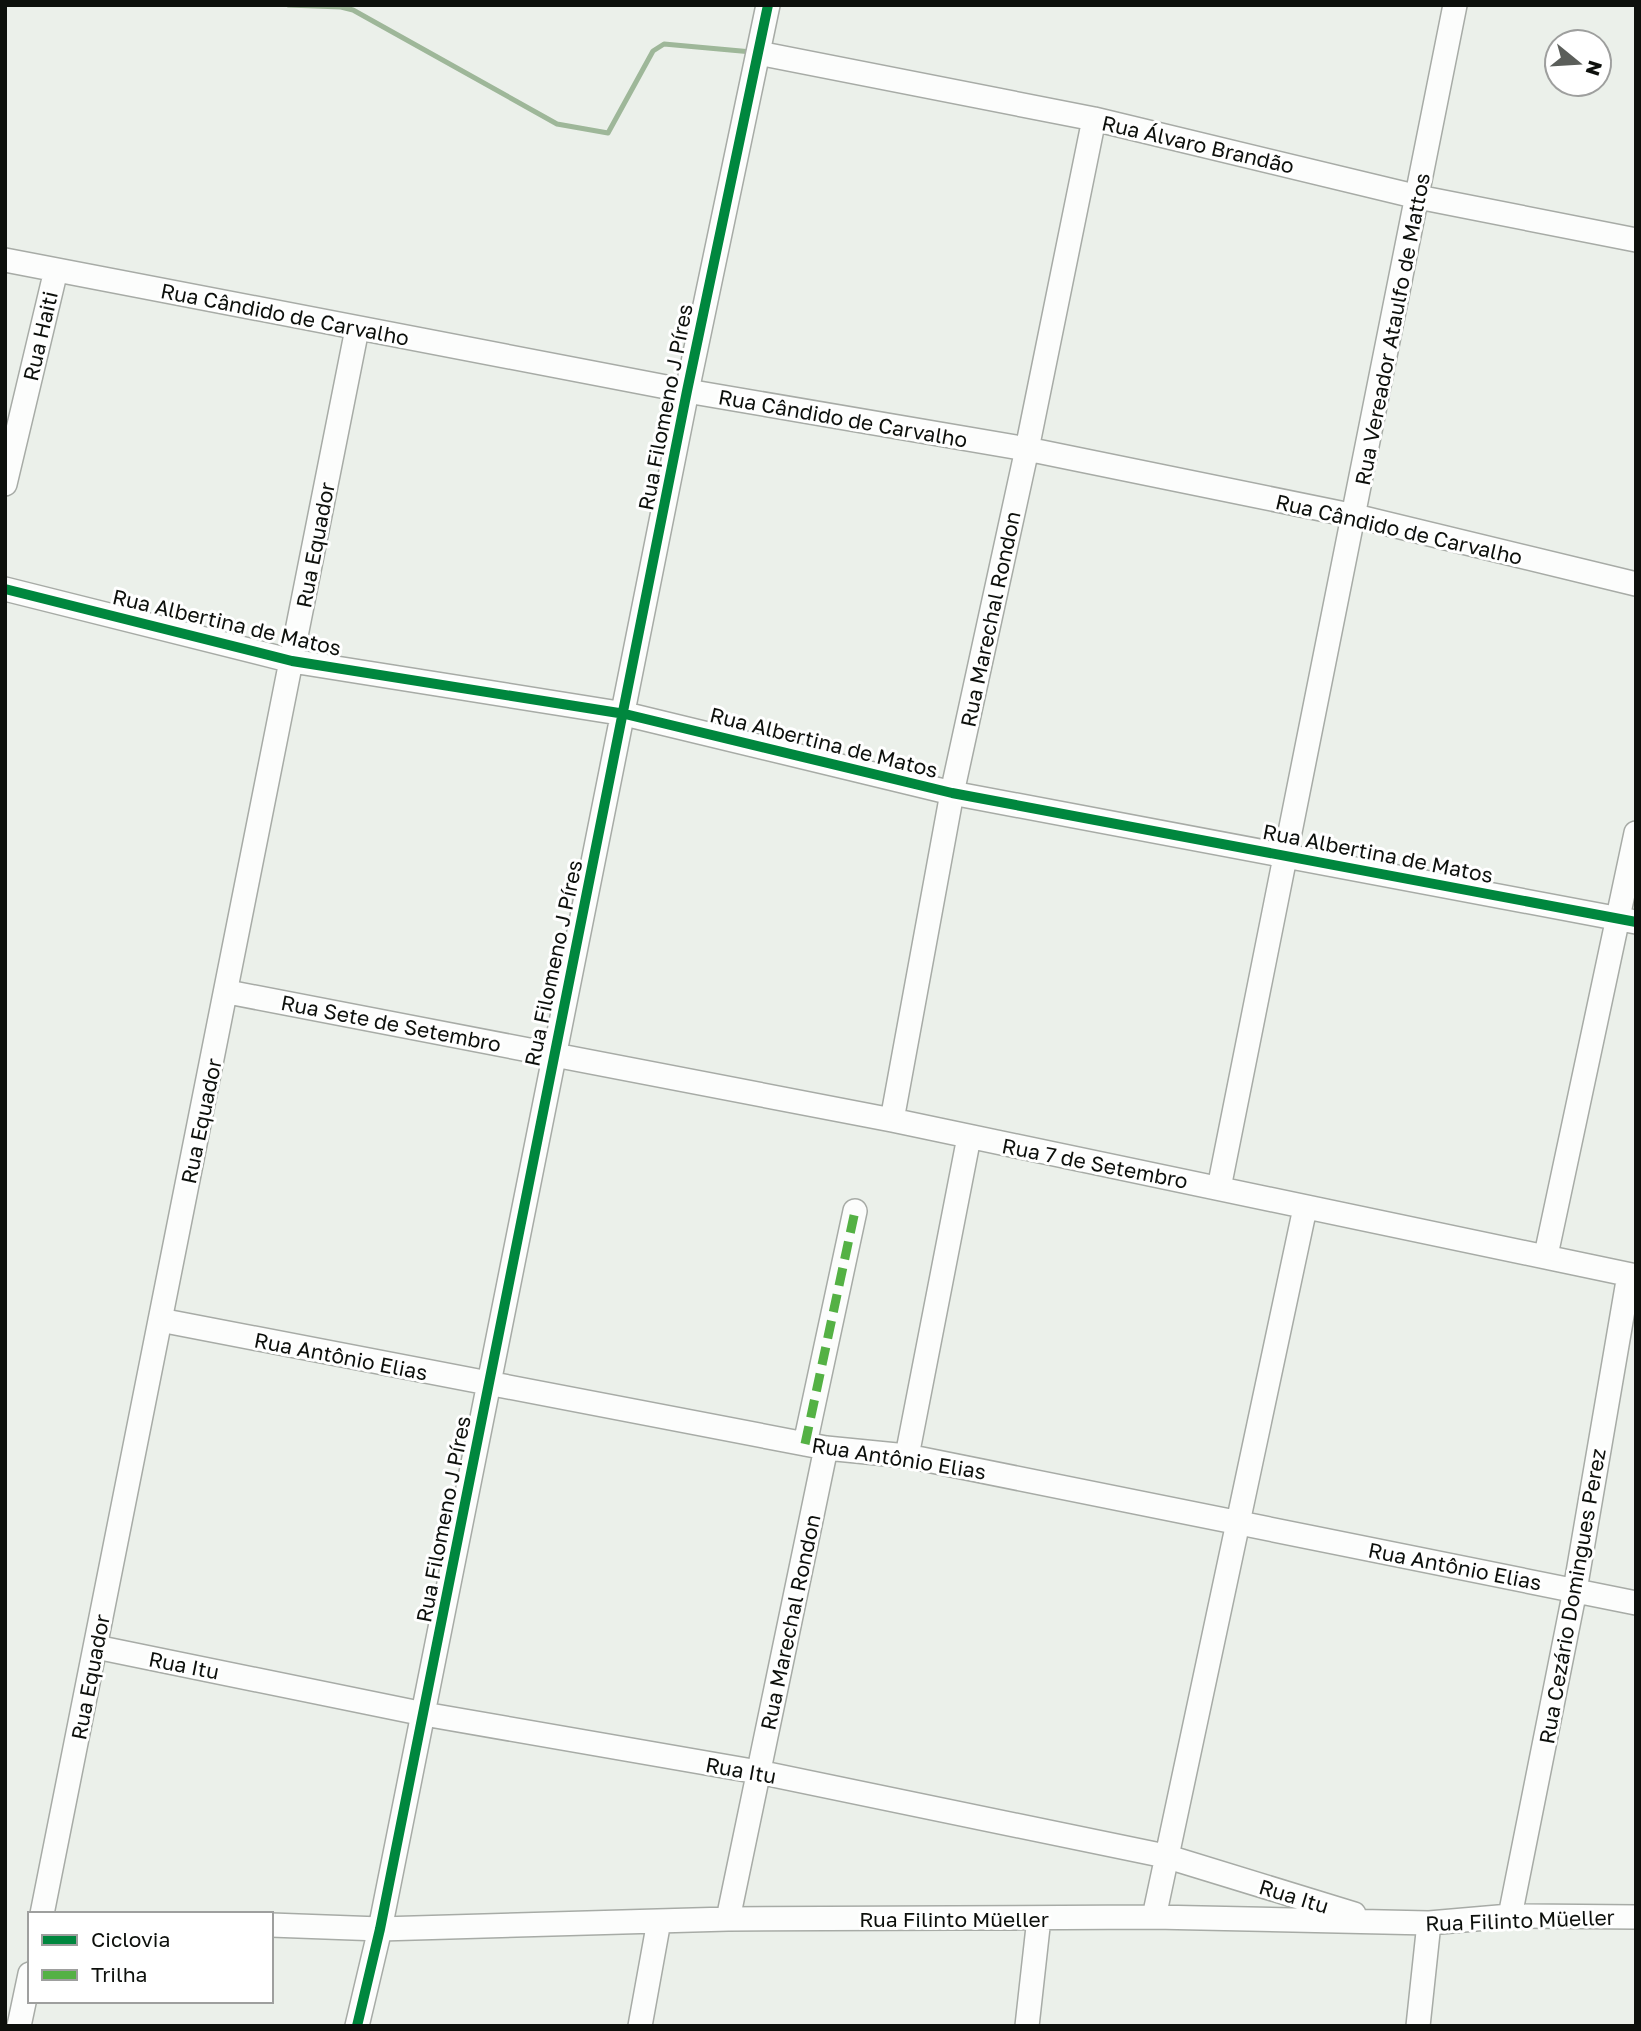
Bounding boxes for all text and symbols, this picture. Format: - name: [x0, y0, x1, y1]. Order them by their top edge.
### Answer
- north arrow: [1543, 28, 1613, 98]
- text: N: [1581, 58, 1608, 79]
- street label: Rua Álvaro Brandão: [1099, 109, 1297, 179]
- street label: Rua Vereador Ataulfo de Mattos: [1349, 171, 1435, 487]
- street label: Rua Cândido de Carvalho: [159, 277, 411, 351]
- street label: Rua Haiti: [17, 289, 63, 383]
- street label: Rua Filomeno J Píres: [632, 301, 698, 513]
- street label: Rua Cândido de Carvalho: [716, 383, 970, 453]
- street label: Rua Equador: [290, 480, 340, 610]
- street label: Rua Cândido de Carvalho: [1273, 488, 1525, 570]
- street label: Rua Marechal Rondon: [954, 509, 1026, 729]
- street label: Rua Albertina de Matos: [110, 583, 344, 661]
- street label: Rua Albertina de Matos: [707, 701, 941, 783]
- street label: Rua Albertina de Matos: [1261, 818, 1495, 888]
- street label: Rua Filomeno J Píres: [518, 858, 588, 1068]
- street label: Rua Sete de Setembro: [279, 989, 503, 1057]
- street label: Rua Equador: [175, 1056, 227, 1186]
- street label: Rua 7 de Setembro: [1000, 1132, 1190, 1194]
- street label: Rua Antônio Elias: [252, 1326, 430, 1386]
- street label: Rua Filomeno J Píres: [410, 1413, 476, 1625]
- street label: Rua Antônio Elias: [810, 1431, 988, 1485]
- street label: Rua Cezário Domingues Perez: [1533, 1446, 1611, 1746]
- street label: Rua Marechal Rondon: [754, 1512, 826, 1732]
- street label: Rua Antônio Elias: [1366, 1536, 1544, 1596]
- street label: Rua Equador: [65, 1612, 115, 1742]
- street label: Rua Itu: [146, 1645, 222, 1685]
- street label: Rua Itu: [704, 1751, 778, 1789]
- street label: Rua Itu: [1256, 1873, 1332, 1919]
- street label: Rua Filinto Müeller: [1425, 1904, 1615, 1936]
- street label: Rua Filinto Müeller: [859, 1906, 1049, 1932]
- legend: [28, 1912, 273, 2003]
- text: Ciclovia: [91, 1926, 170, 1952]
- text: Trilha: [91, 1961, 147, 1987]

